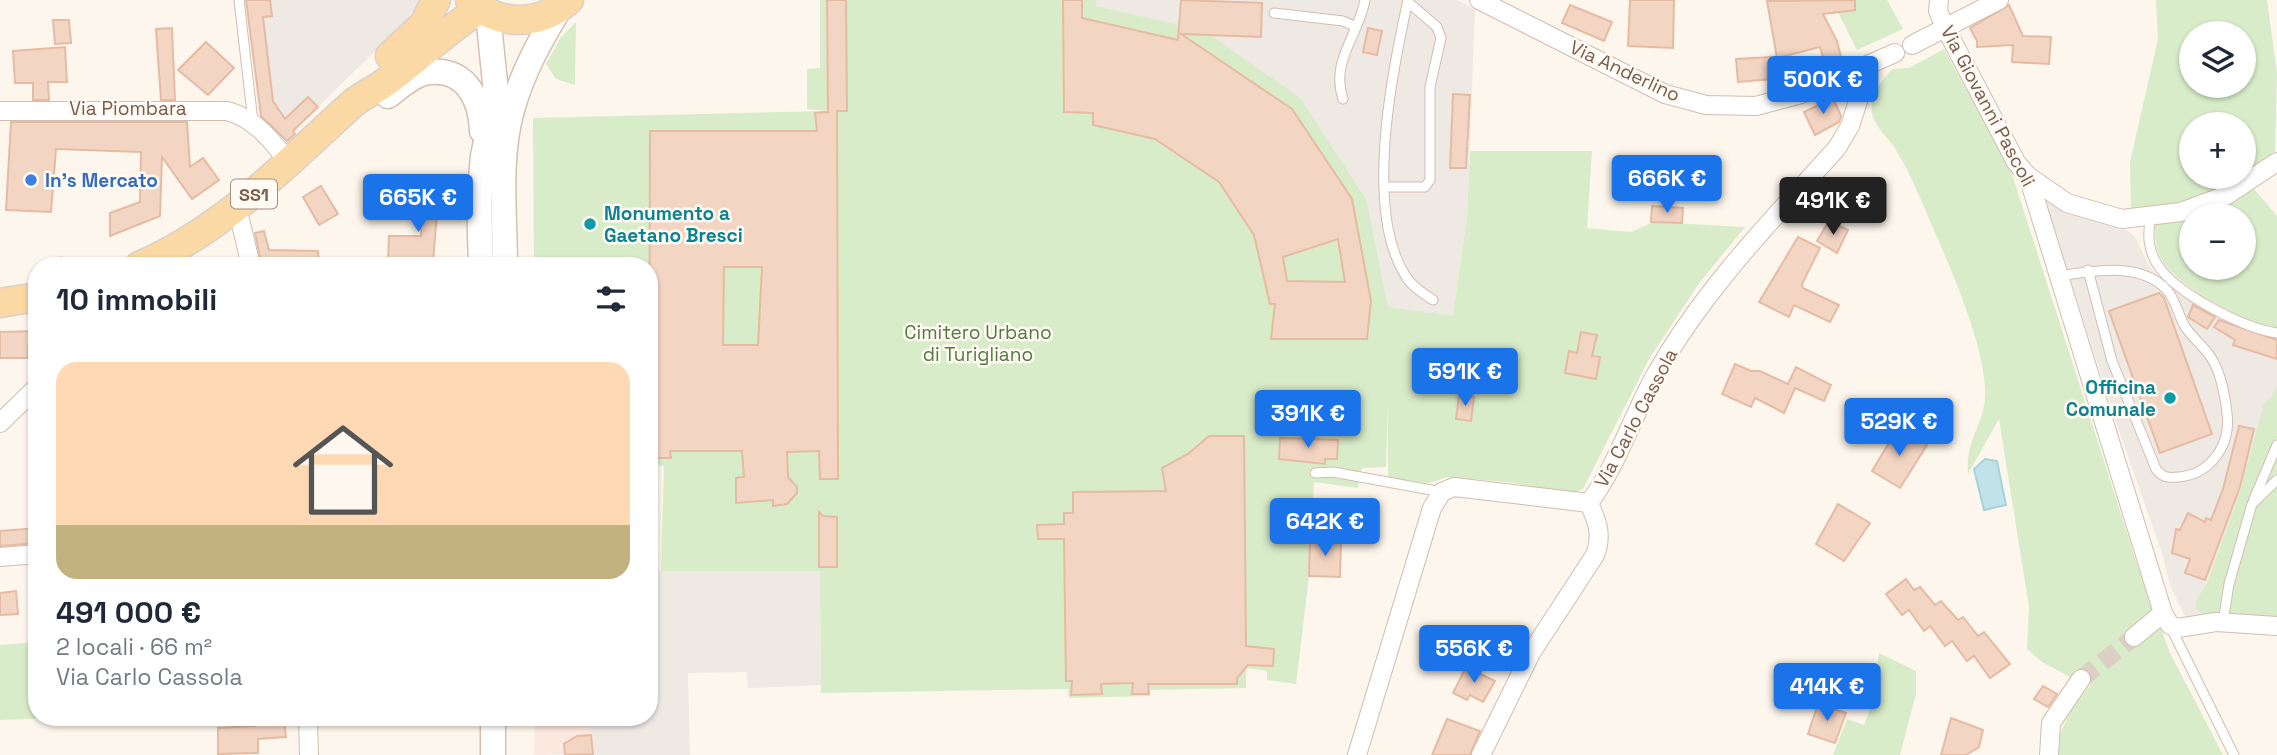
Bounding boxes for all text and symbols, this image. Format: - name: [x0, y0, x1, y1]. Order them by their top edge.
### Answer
- street label: Via Giovanni Pascoli: [1935, 21, 2041, 191]
- map controls: [2179, 21, 2256, 280]
- button: layers: [2179, 21, 2256, 98]
- street label: Via Anderlino: [1566, 35, 1684, 107]
- pin: 500K €: [1766, 57, 1880, 116]
- text: 500K €: [1783, 64, 1863, 94]
- street label: Via Piombara: [69, 96, 187, 121]
- button: +: [2179, 112, 2256, 189]
- pin: 666K €: [1610, 156, 1724, 215]
- text: 666K €: [1628, 163, 1706, 193]
- place label: In's Mercato: [45, 168, 158, 193]
- marker: In's Mercato: [23, 172, 39, 188]
- pin: 665K €: [361, 174, 475, 234]
- pin: 491K €: [1776, 177, 1890, 237]
- road number: SS1: [231, 180, 277, 209]
- text: 665K €: [379, 182, 457, 212]
- text: 491K €: [1795, 185, 1871, 215]
- place label: Monumento a Gaetano Bresci: [604, 201, 743, 248]
- button: −: [2179, 203, 2256, 280]
- marker: Monumento a Gaetano Bresci: [582, 216, 598, 232]
- text: 10 immobili: [56, 280, 217, 319]
- icon: filters: [592, 280, 630, 318]
- park label: Cimitero Urbano di Turigliano: [904, 320, 1052, 367]
- street label: Via Carlo Cassola: [1589, 344, 1683, 492]
- pin: 591K €: [1408, 348, 1522, 408]
- text: 591K €: [1428, 356, 1502, 386]
- place label: Officina Comunale: [2066, 375, 2156, 422]
- marker: Officina Comunale: [2162, 390, 2178, 406]
- pin: 391K €: [1251, 391, 1365, 450]
- text: 391K €: [1271, 398, 1345, 428]
- pin: 529K €: [1842, 398, 1956, 458]
- text: 529K €: [1860, 406, 1938, 436]
- icon: home: [280, 407, 406, 533]
- pin: 642K €: [1268, 498, 1382, 558]
- text: 642K €: [1286, 506, 1364, 536]
- text: 491 000 €: [56, 593, 201, 632]
- pin: 556K €: [1417, 626, 1531, 685]
- text: 2 locali · 66 m²: [56, 632, 212, 662]
- text: 556K €: [1435, 633, 1513, 663]
- text: Via Carlo Cassola: [56, 662, 243, 692]
- pin: 414K €: [1770, 664, 1884, 723]
- text: 414K €: [1790, 671, 1864, 701]

